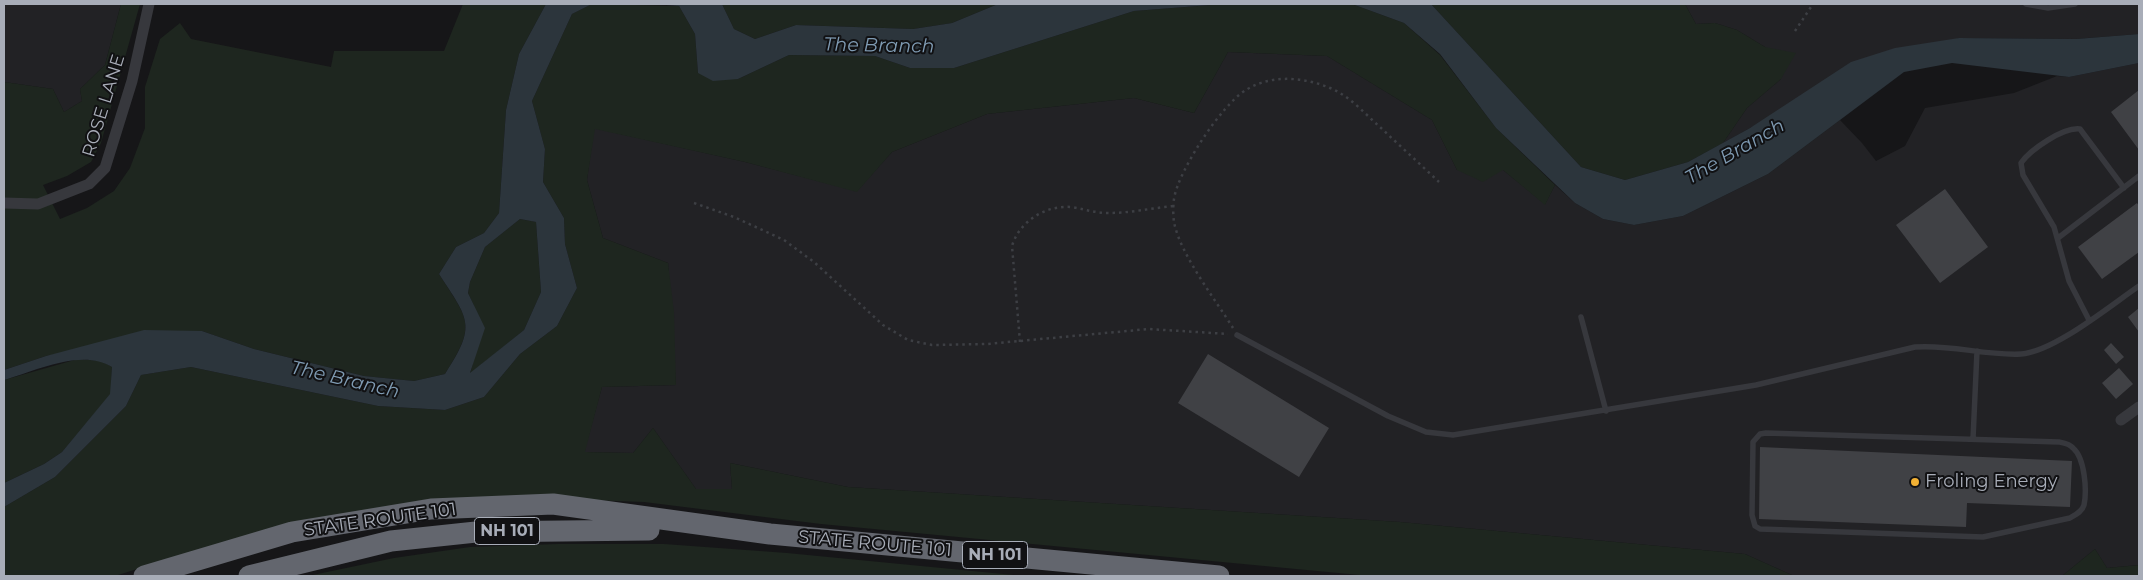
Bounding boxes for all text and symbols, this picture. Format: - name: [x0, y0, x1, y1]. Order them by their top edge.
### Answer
- water label: The Branch: [823, 34, 935, 58]
- street label: ROSE LANE: [78, 52, 130, 160]
- water label: The Branch: [1681, 114, 1789, 190]
- water label: The Branch: [288, 356, 402, 404]
- place label: Froling Energy: [1925, 471, 2057, 493]
- marker: Froling Energy: [1909, 476, 1921, 488]
- street label: STATE ROUTE 101: [302, 499, 458, 541]
- road number: NH 101: [474, 518, 540, 544]
- street label: STATE ROUTE 101: [797, 527, 953, 561]
- road number: NH 101: [962, 542, 1028, 568]

